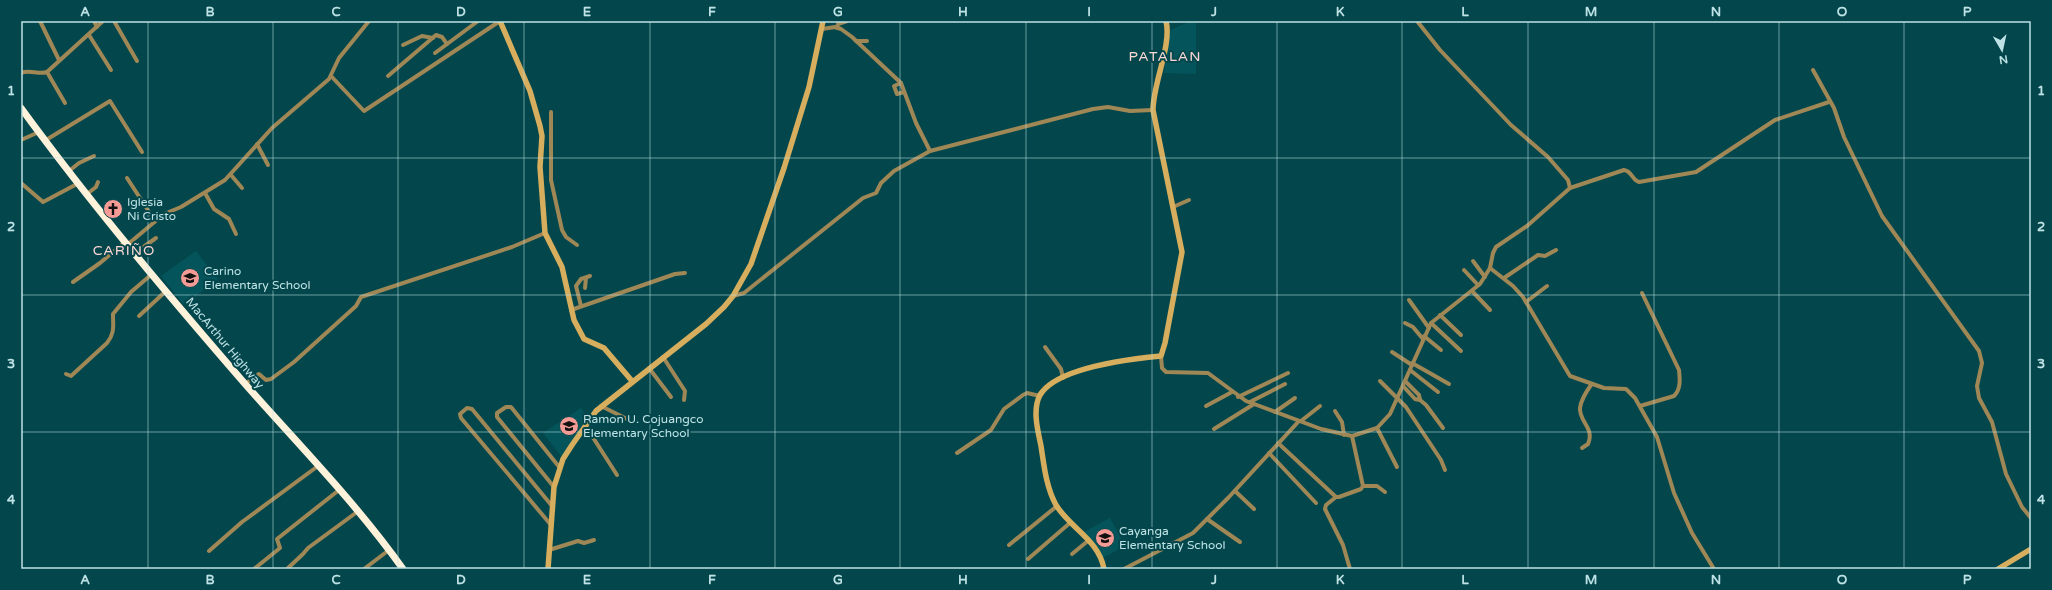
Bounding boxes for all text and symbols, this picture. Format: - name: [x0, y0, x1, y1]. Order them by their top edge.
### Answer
- text: A: [80, 4, 90, 20]
- text: B: [205, 4, 215, 20]
- text: C: [331, 4, 341, 20]
- text: D: [456, 4, 466, 20]
- text: E: [583, 4, 591, 20]
- text: F: [708, 4, 716, 20]
- text: G: [833, 4, 843, 20]
- text: H: [958, 4, 968, 20]
- text: I: [1087, 4, 1091, 20]
- text: J: [1210, 4, 1217, 20]
- text: K: [1336, 4, 1345, 20]
- text: L: [1461, 4, 1469, 20]
- text: M: [1585, 4, 1597, 20]
- text: N: [1711, 4, 1721, 20]
- text: O: [1837, 4, 1848, 20]
- text: P: [1963, 4, 1972, 20]
- north arrow: [1982, 30, 2022, 70]
- district label: PATALAN: [1129, 48, 1201, 65]
- text: N: [1998, 52, 2009, 66]
- text: 1: [7, 83, 15, 99]
- text: 1: [2037, 83, 2045, 99]
- place label: Iglesia Ni Cristo: [127, 195, 176, 223]
- church icon: Iglesia Ni Cristo: [102, 198, 124, 220]
- text: 2: [7, 219, 15, 235]
- text: 2: [2037, 219, 2045, 235]
- district label: CARIÑO: [93, 242, 155, 259]
- place label: Carino Elementary School: [204, 264, 311, 292]
- school or university icon: Carino Elementary School: [179, 267, 201, 289]
- street label: MacArthur Highway: [183, 295, 267, 392]
- text: 3: [7, 356, 15, 372]
- text: 3: [2037, 356, 2045, 372]
- place label: Ramon U. Cojuangco Elementary School: [583, 412, 703, 440]
- school or university icon: Ramon U. Cojuangco Elementary School: [558, 415, 580, 437]
- text: 4: [7, 492, 16, 508]
- text: 4: [2037, 492, 2046, 508]
- place label: Cayanga Elementary School: [1119, 524, 1226, 552]
- school or university icon: Cayanga Elementary School: [1094, 527, 1116, 549]
- text: A: [80, 572, 90, 588]
- text: B: [205, 572, 215, 588]
- text: C: [331, 572, 341, 588]
- text: D: [456, 572, 466, 588]
- text: E: [583, 572, 591, 588]
- text: F: [708, 572, 716, 588]
- text: G: [833, 572, 843, 588]
- text: H: [958, 572, 968, 588]
- text: I: [1087, 572, 1091, 588]
- text: J: [1210, 572, 1217, 588]
- text: K: [1336, 572, 1345, 588]
- text: L: [1461, 572, 1469, 588]
- text: M: [1585, 572, 1597, 588]
- text: N: [1711, 572, 1721, 588]
- text: O: [1837, 572, 1848, 588]
- text: P: [1963, 572, 1972, 588]

